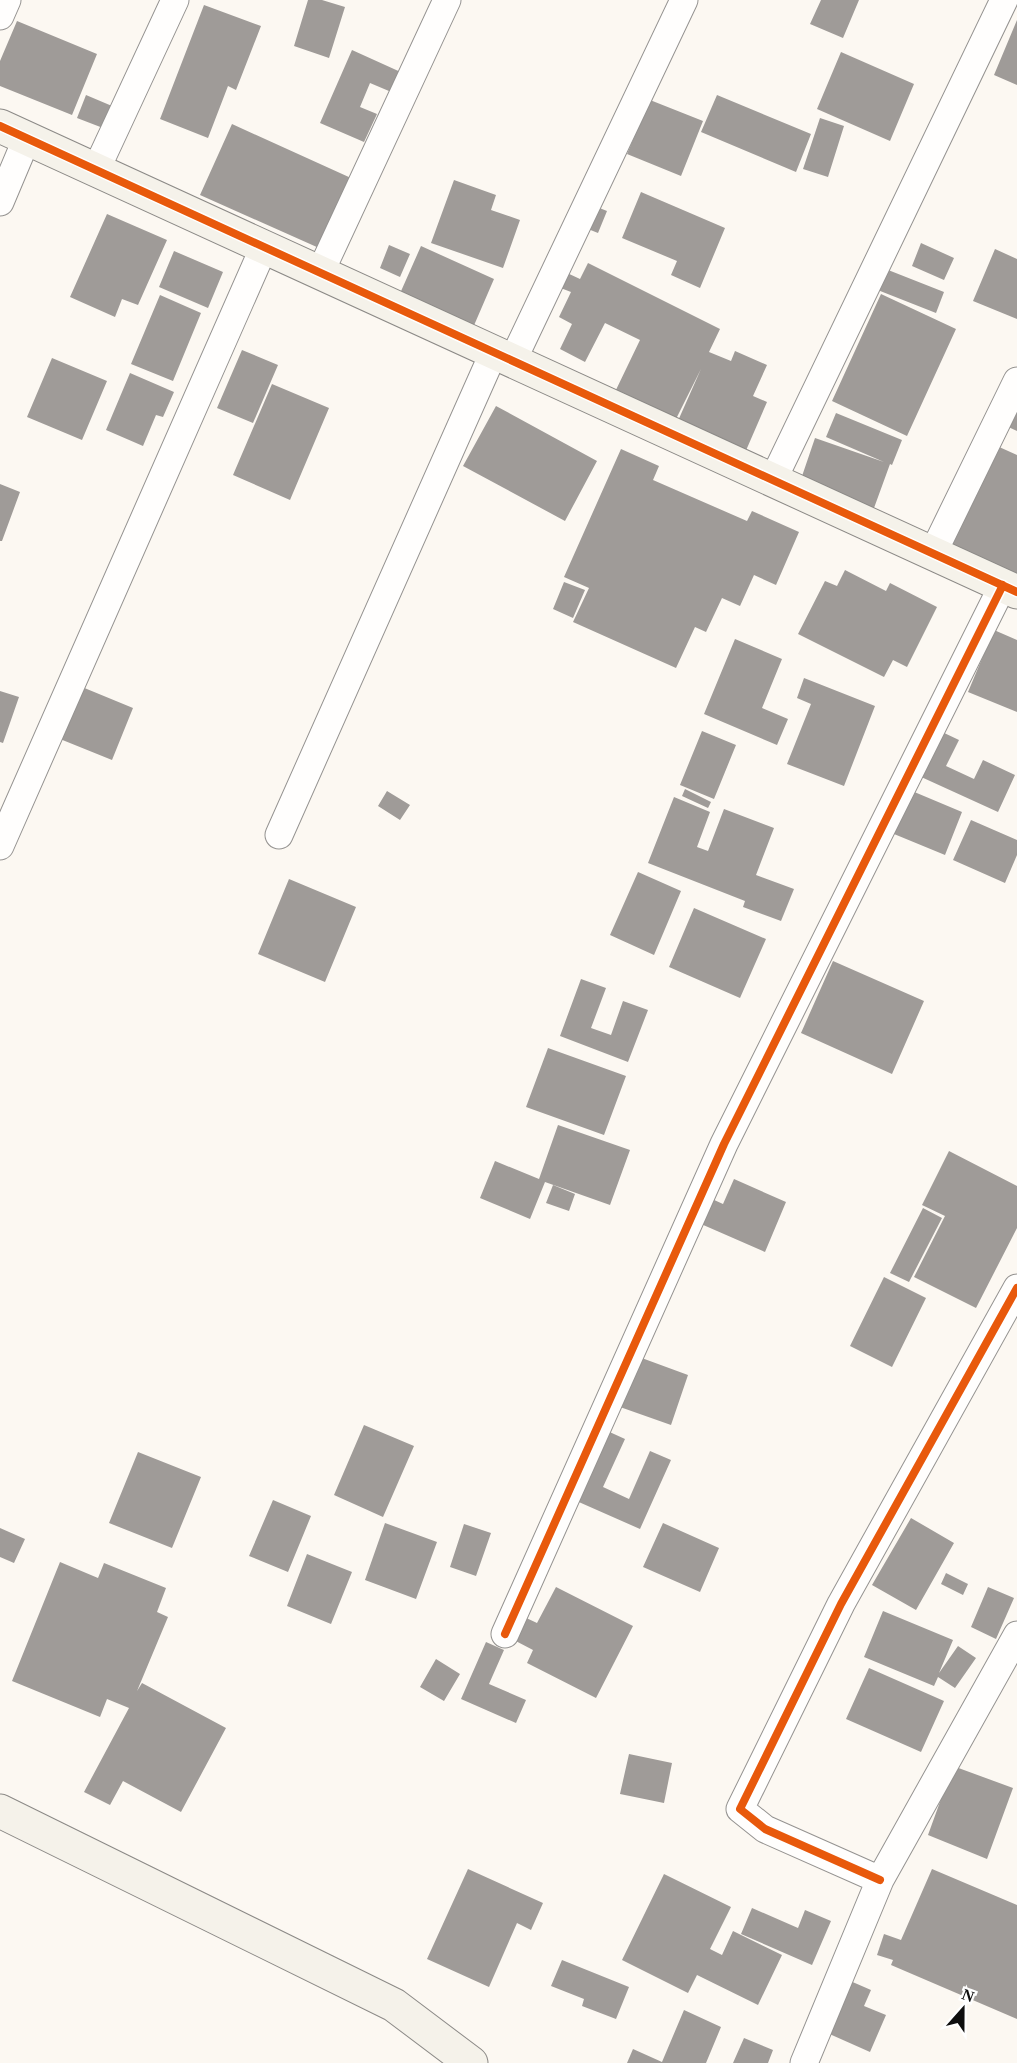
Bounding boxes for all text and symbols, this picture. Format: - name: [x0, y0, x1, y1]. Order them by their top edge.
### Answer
- north arrow: [933, 1979, 993, 2039]
- text: N: [960, 1985, 977, 2006]

